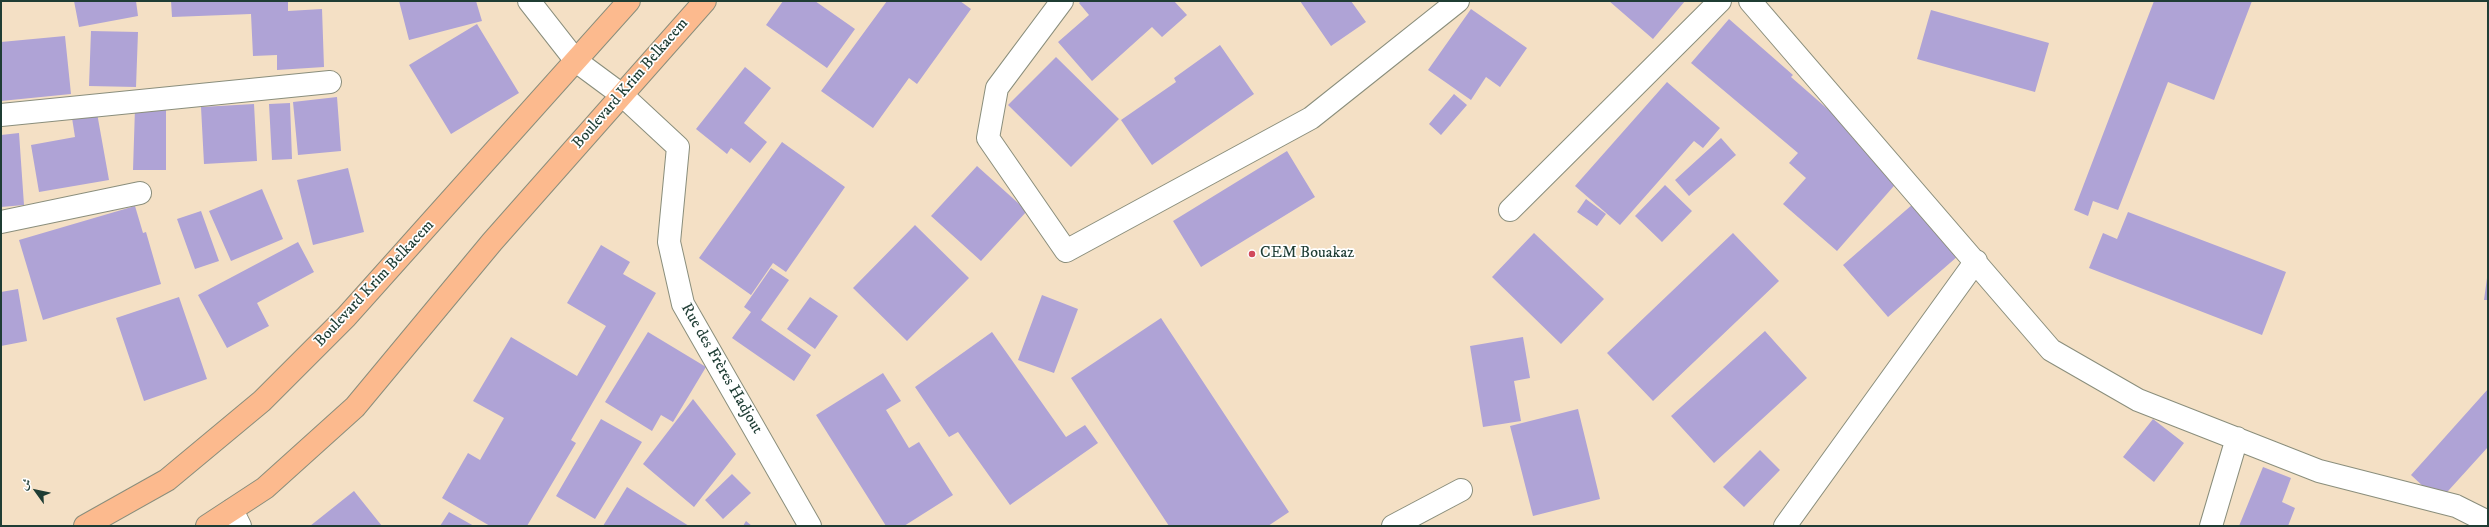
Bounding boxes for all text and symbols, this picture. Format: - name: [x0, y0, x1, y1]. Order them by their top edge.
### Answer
- street label: Boulevard Krim Belkacem: [569, 15, 693, 153]
- street label: Boulevard Krim Belkacem: [311, 216, 439, 352]
- place label: CEM Bouakaz: [1260, 244, 1354, 264]
- marker: CEM Bouakaz: [1247, 249, 1257, 259]
- street label: Rue des Frères Hadjout: [676, 300, 766, 438]
- north arrow: [16, 471, 56, 511]
- text: ش: [17, 476, 35, 493]

